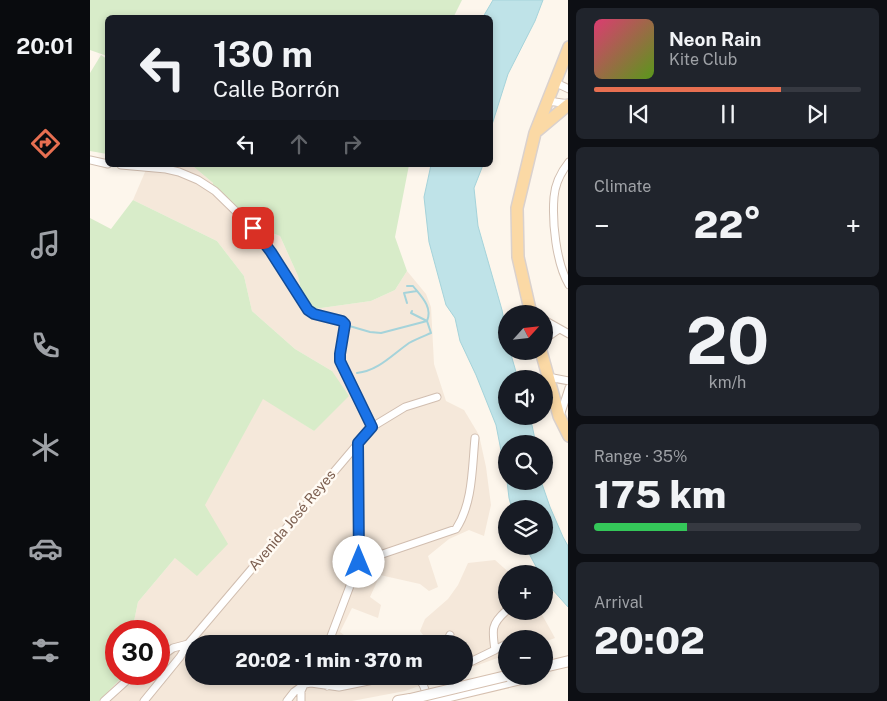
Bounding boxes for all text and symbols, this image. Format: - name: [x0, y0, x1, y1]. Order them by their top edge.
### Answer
- text: Neon Rain: [669, 28, 761, 50]
- text: 20:01: [16, 33, 74, 59]
- text: 130 m: [213, 34, 313, 75]
- icon: left: [130, 35, 195, 100]
- text: Kite Club: [669, 50, 737, 69]
- text: Calle Borrón: [213, 76, 340, 102]
- icon: previous: [625, 100, 653, 128]
- icon: pause: [714, 100, 742, 128]
- icon: next: [803, 100, 831, 128]
- icon: directions: [28, 126, 63, 161]
- icon: left: [232, 130, 260, 158]
- icon: ahead: [285, 130, 313, 158]
- icon: right: [338, 130, 366, 158]
- text: Climate: [594, 177, 651, 196]
- text: 22°: [694, 202, 761, 247]
- pin: [232, 207, 274, 249]
- text: −: [594, 209, 610, 242]
- text: +: [845, 209, 861, 242]
- icon: arrive: [239, 214, 267, 242]
- icon: music: [28, 227, 63, 262]
- text: 20: [686, 302, 769, 379]
- north arrow: [498, 305, 552, 360]
- map controls: [498, 305, 553, 685]
- icon: phone: [28, 328, 63, 363]
- button: sound: [498, 370, 553, 425]
- text: km/h: [709, 373, 746, 392]
- icon: climate: [28, 430, 63, 465]
- button: search: [498, 435, 553, 490]
- text: Range · 35%: [594, 447, 688, 466]
- street label: Avenida José Reyes: [245, 467, 339, 573]
- text: 175 km: [594, 472, 726, 517]
- button: layers: [498, 500, 553, 555]
- icon: car: [28, 531, 63, 566]
- position arrow: [332, 535, 384, 587]
- button: +: [498, 565, 553, 620]
- text: Arrival: [594, 593, 643, 612]
- text: 20:02: [594, 618, 705, 663]
- speed limit sign: 30: [105, 620, 170, 685]
- button: −: [498, 630, 553, 685]
- icon: filters: [28, 633, 63, 668]
- text: 20:02 · 1 min · 370 m: [235, 649, 423, 671]

